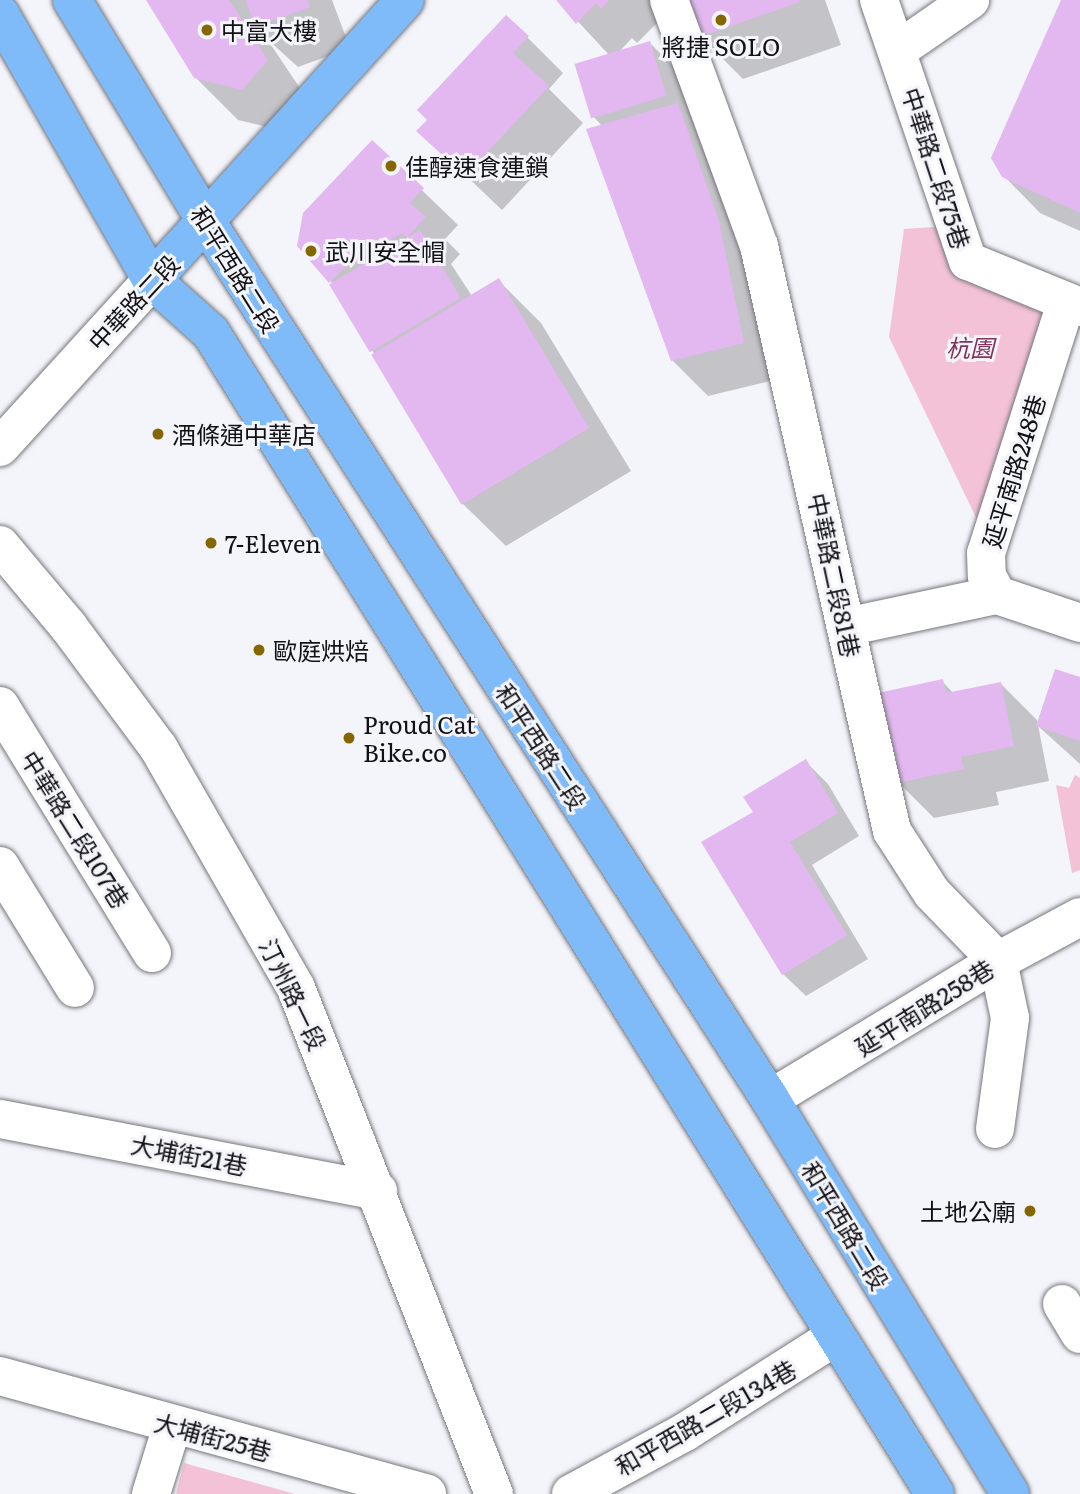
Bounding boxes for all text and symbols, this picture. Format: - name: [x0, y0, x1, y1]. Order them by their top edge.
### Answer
- marker: 將捷 SOLO: [713, 12, 729, 28]
- place label: 中富大樓: [221, 16, 317, 44]
- marker: 中富大樓: [199, 22, 215, 38]
- place label: 將捷 SOLO: [662, 32, 780, 60]
- street label: 中華路二段75巷: [897, 84, 977, 252]
- place label: 佳醇速食連鎖: [405, 152, 549, 180]
- marker: 佳醇速食連鎖: [383, 158, 399, 174]
- street label: 和平西路二段: [186, 200, 286, 338]
- place label: 武川安全帽: [325, 237, 445, 265]
- marker: 武川安全帽: [303, 243, 319, 259]
- street label: 中華路二段: [82, 248, 184, 356]
- park label: 杭園: [946, 333, 994, 361]
- street label: 延平南路248巷: [976, 391, 1050, 551]
- place label: 酒條通中華店: [172, 420, 316, 448]
- marker: 酒條通中華店: [150, 426, 166, 442]
- street label: 中華路二段81巷: [804, 490, 866, 660]
- place label: 7-Eleven: [225, 529, 321, 557]
- marker: 7-Eleven: [203, 535, 219, 551]
- place label: 歐庭烘焙: [273, 636, 369, 664]
- marker: 歐庭烘焙: [251, 642, 267, 658]
- street label: 和平西路二段: [491, 678, 593, 814]
- place label: Proud Cat Bike.co: [363, 710, 476, 766]
- marker: Proud Cat Bike.co: [341, 730, 357, 746]
- street label: 中華路二段107巷: [16, 745, 136, 913]
- street label: 汀州路一段: [255, 934, 333, 1054]
- street label: 延平南路258巷: [850, 953, 998, 1061]
- street label: 大埔街21巷: [128, 1129, 250, 1179]
- street label: 和平西路二段: [797, 1156, 895, 1294]
- place label: 土地公廟: [920, 1197, 1016, 1225]
- marker: 土地公廟: [1022, 1203, 1038, 1219]
- street label: 和平西路二段134巷: [610, 1354, 800, 1480]
- street label: 大埔街25巷: [151, 1407, 275, 1465]

